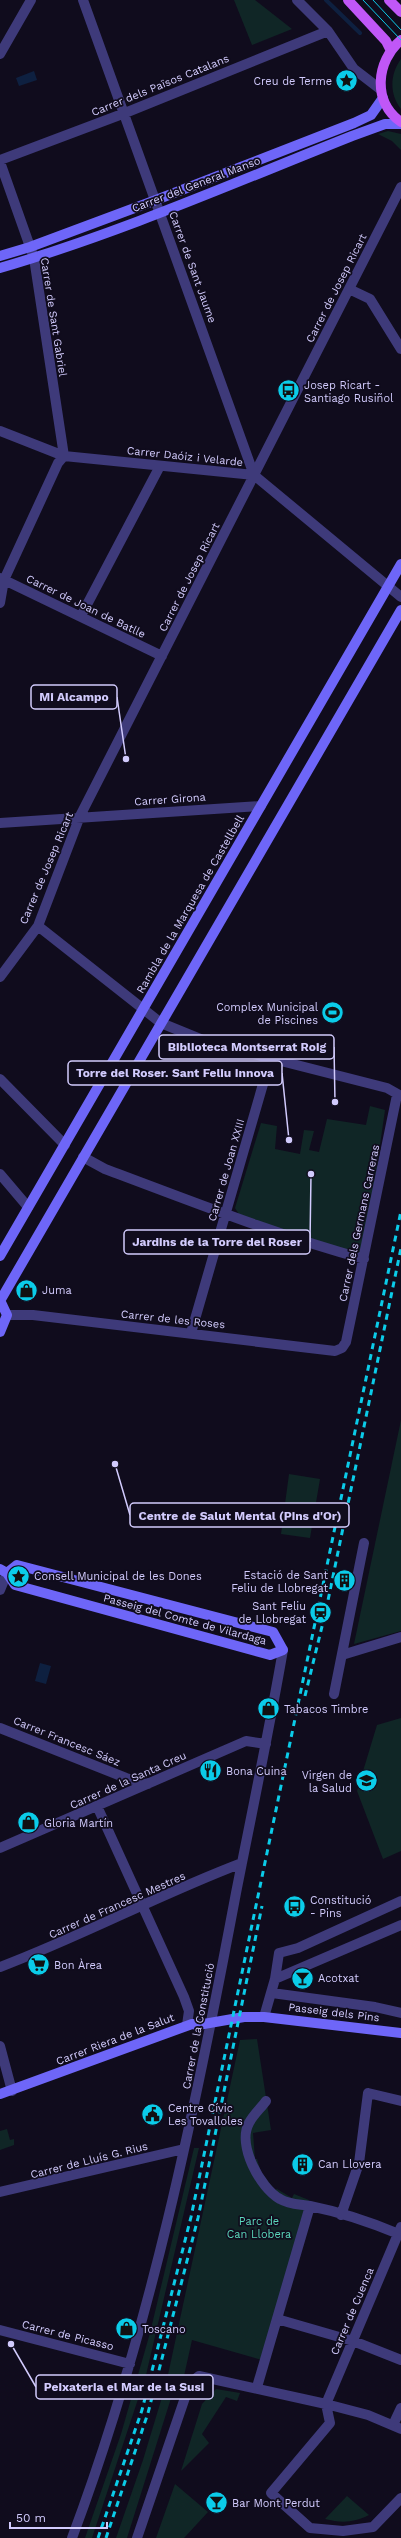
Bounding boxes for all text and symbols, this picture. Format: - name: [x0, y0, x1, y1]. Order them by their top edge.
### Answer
- street label: Carrer dels Països Catalans: [89, 52, 231, 119]
- place icon: Creu de Terme: [334, 68, 360, 94]
- place label: Creu de Terme: [253, 75, 332, 88]
- street label: Carrer del General Manso: [130, 154, 262, 215]
- street label: Carrer de Sant Jaume: [166, 210, 219, 325]
- street label: Carrer de Josep Ricart: [303, 231, 370, 345]
- street label: Carrer de Sant Gabriel: [38, 257, 69, 378]
- bus stop icon: Josep Ricart - Santiago Rusiñol: [276, 378, 302, 404]
- place label: Josep Ricart - Santiago Rusiñol: [304, 379, 394, 405]
- street label: Carrer Daóiz i Velarde: [126, 444, 244, 469]
- street label: Carrer de Josep Ricart: [156, 520, 223, 634]
- street label: Carrer de Joan de Batlle: [24, 572, 148, 641]
- callout: Mi Alcampo: [31, 685, 117, 709]
- text: Mi Alcampo: [39, 690, 109, 704]
- street label: Carrer Girona: [134, 791, 206, 808]
- street label: Carrer de Josep Ricart: [17, 810, 76, 926]
- street label: Rambla de la Marquesa de Castellbell: [134, 812, 247, 996]
- sports icon: Complex Municipal de Piscines: [320, 1000, 346, 1026]
- place label: Complex Municipal de Piscines: [216, 1001, 319, 1027]
- callout: Biblioteca Montserrat Roig: [159, 1035, 334, 1059]
- text: Biblioteca Montserrat Roig: [168, 1040, 326, 1054]
- callout: Torre del Roser. Sant Feliu Innova: [68, 1061, 282, 1085]
- text: Torre del Roser. Sant Feliu Innova: [76, 1066, 274, 1080]
- street label: Carrer de Joan XXIII: [206, 1117, 247, 1223]
- street label: Carrer dels Germans Carreras: [336, 1143, 383, 1303]
- callout: Jardins de la Torre del Roser: [124, 1230, 310, 1254]
- text: Jardins de la Torre del Roser: [132, 1235, 303, 1249]
- shop icon: Juma: [14, 1277, 40, 1303]
- place label: Juma: [42, 1284, 72, 1297]
- street label: Carrer de les Roses: [120, 1308, 226, 1331]
- callout: Centre de Salut Mental (Pins d'Or): [130, 1503, 349, 1527]
- text: Centre de Salut Mental (Pins d'Or): [139, 1509, 341, 1523]
- place icon: Consell Municipal de les Dones: [6, 1563, 32, 1589]
- building icon: Estació de Sant Feliu de Llobregat: [331, 1568, 357, 1594]
- place label: Estació de Sant Feliu de Llobregat: [231, 1569, 328, 1595]
- place label: Consell Municipal de les Dones: [34, 1570, 202, 1583]
- street label: Passeig del Comte de Vilardaga: [102, 1591, 268, 1648]
- station icon: Sant Feliu de Llobregat: [308, 1599, 334, 1625]
- place label: Sant Feliu de Llobregat: [238, 1600, 306, 1626]
- shop icon: Tabacos Timbre: [256, 1696, 282, 1722]
- place label: Tabacos Timbre: [284, 1703, 368, 1716]
- street label: Carrer Francesc Sáez: [11, 1714, 122, 1769]
- street label: Carrer de la Santa Creu: [68, 1749, 189, 1812]
- restaurant icon: Bona Cuina: [198, 1758, 224, 1784]
- place label: Bona Cuina: [226, 1765, 287, 1778]
- school or university icon: Virgen de la Salud: [354, 1768, 380, 1794]
- place label: Virgen de la Salud: [302, 1769, 352, 1795]
- shop icon: Gloria Martín: [16, 1810, 42, 1836]
- place label: Gloria Martín: [44, 1817, 113, 1830]
- street label: Carrer de Francesc Mestres: [47, 1869, 188, 1942]
- bus stop icon: Constitució - Pins: [281, 1893, 307, 1919]
- place label: Constitució - Pins: [310, 1894, 371, 1920]
- supermarket icon: Bon Àrea: [25, 1952, 51, 1978]
- place label: Bon Àrea: [54, 1958, 102, 1972]
- street label: Carrer de la Constitució: [180, 1962, 217, 2090]
- bar icon: Acotxat: [290, 1965, 316, 1991]
- place label: Acotxat: [318, 1972, 359, 1985]
- street label: Passeig dels Pins: [288, 2000, 380, 2025]
- street label: Carrer Riera de la Salut: [54, 2011, 176, 2068]
- public building icon: Centre Cívic Les Tovalloles: [140, 2101, 166, 2127]
- place label: Centre Cívic Les Tovalloles: [168, 2102, 243, 2128]
- street label: Carrer de Lluís G. Rius: [29, 2140, 149, 2181]
- building icon: Can Llovera: [289, 2151, 315, 2177]
- place label: Can Llovera: [318, 2158, 382, 2171]
- park label: Parc de Can Llobera: [227, 2215, 291, 2241]
- street label: Carrer de Cuenca: [328, 2265, 377, 2357]
- shop icon: Toscano: [113, 2316, 139, 2342]
- street label: Carrer de Picasso: [21, 2318, 115, 2353]
- place label: Toscano: [142, 2323, 186, 2336]
- callout: Peixateria el Mar de la Susi: [36, 2375, 213, 2399]
- text: Peixateria el Mar de la Susi: [44, 2380, 204, 2394]
- bar icon: Bar Mont Perdut: [203, 2490, 229, 2516]
- place label: Bar Mont Perdut: [232, 2497, 320, 2510]
- scale bar: [10, 2504, 107, 2530]
- text: 50 m: [16, 2511, 46, 2525]

